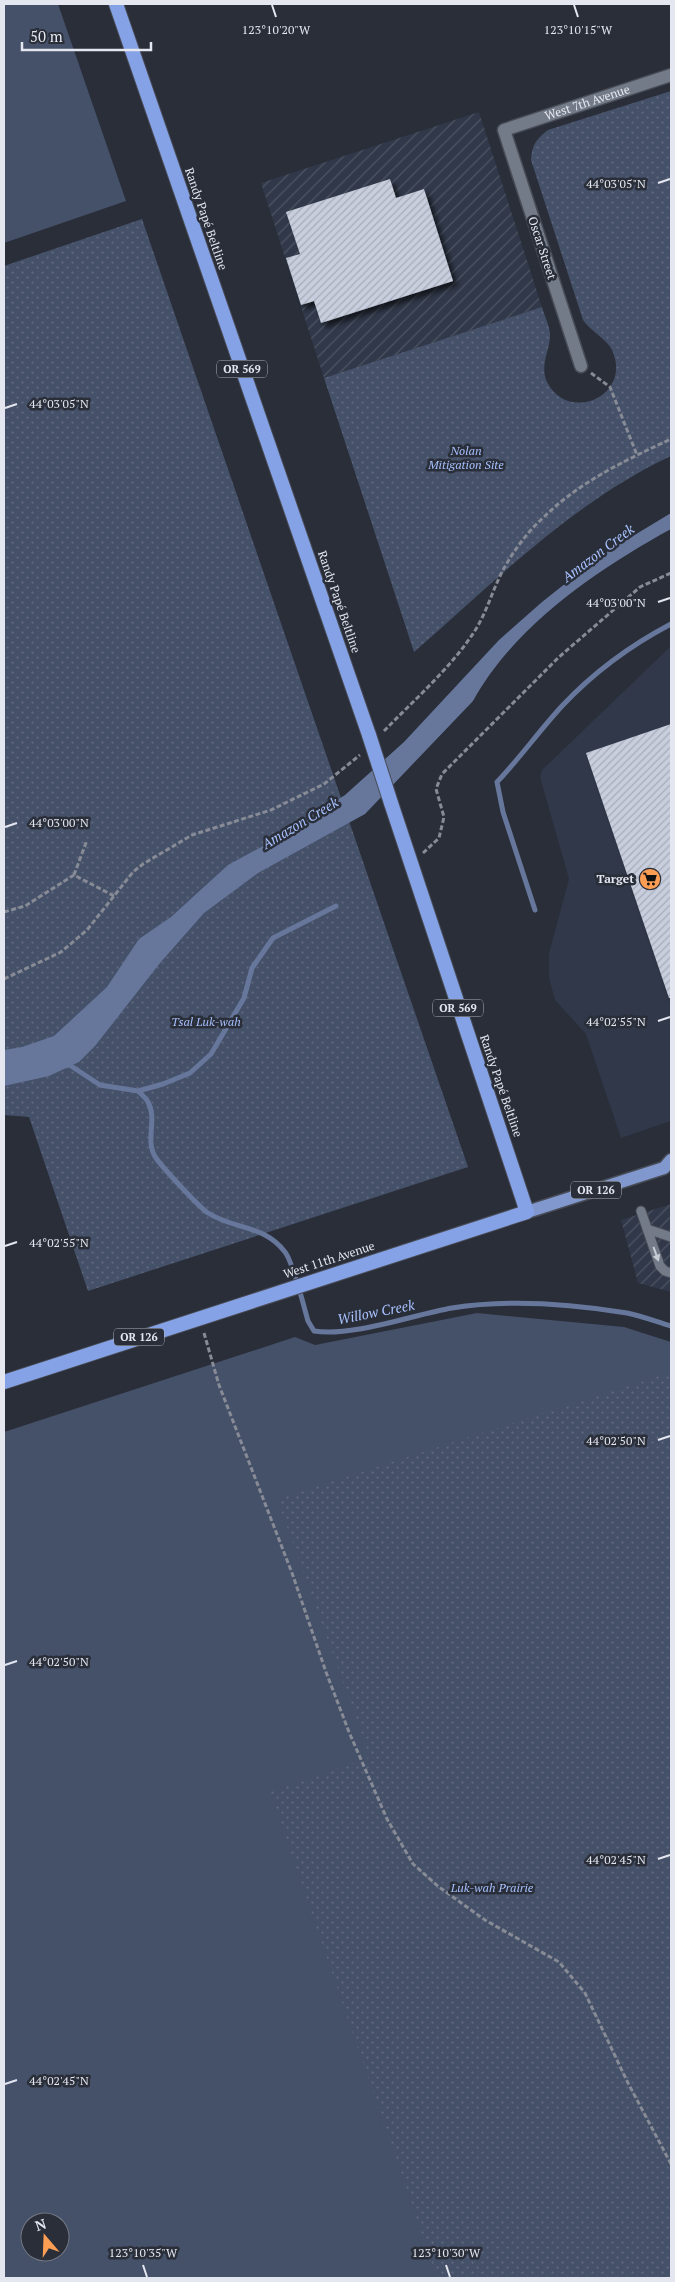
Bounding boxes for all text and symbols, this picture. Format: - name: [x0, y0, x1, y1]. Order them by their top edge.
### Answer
- scale bar: [22, 20, 151, 52]
- text: 123°10'20"W: [242, 22, 311, 37]
- text: 123°10'15"W: [544, 22, 613, 37]
- text: 50 m: [30, 26, 63, 46]
- street label: West 7th Avenue: [543, 81, 632, 123]
- street label: Randy Papé Beltline: [182, 166, 231, 272]
- text: 44°03'05"N: [586, 176, 646, 191]
- street label: Oscar Street: [525, 214, 560, 282]
- road number: OR 569: [217, 360, 267, 378]
- text: 44°03'05"N: [29, 396, 89, 411]
- park label: Nolan Mitigation Site: [427, 443, 504, 472]
- water label: Amazon Creek: [557, 519, 638, 587]
- street label: Randy Papé Beltline: [315, 549, 364, 655]
- text: 44°03'00"N: [586, 595, 646, 610]
- water label: Amazon Creek: [257, 792, 342, 853]
- text: 44°03'00"N: [29, 815, 89, 830]
- supermarket icon: Target: [638, 867, 662, 891]
- place label: Target: [596, 871, 634, 886]
- road number: OR 569: [433, 1000, 483, 1016]
- park label: Tsal Luk-wah: [171, 1014, 241, 1029]
- text: 44°02'55"N: [586, 1014, 646, 1029]
- street label: Randy Papé Beltline: [477, 1033, 526, 1139]
- road number: OR 126: [571, 1182, 621, 1198]
- text: 44°02'55"N: [29, 1235, 89, 1250]
- street label: West 11th Avenue: [281, 1238, 376, 1281]
- one-way arrow: [652, 1247, 660, 1262]
- water label: Willow Creek: [336, 1295, 416, 1328]
- road number: OR 126: [114, 1328, 164, 1345]
- text: 44°02'50"N: [586, 1433, 646, 1448]
- text: 44°02'50"N: [29, 1654, 89, 1669]
- text: 44°02'45"N: [586, 1852, 646, 1867]
- park label: Luk-wah Prairie: [450, 1880, 534, 1895]
- text: 44°02'45"N: [29, 2073, 89, 2088]
- north arrow: [20, 2212, 70, 2262]
- text: N: [32, 2213, 49, 2235]
- text: 123°10'35"W: [109, 2245, 178, 2260]
- text: 123°10'30"W: [412, 2245, 481, 2260]

